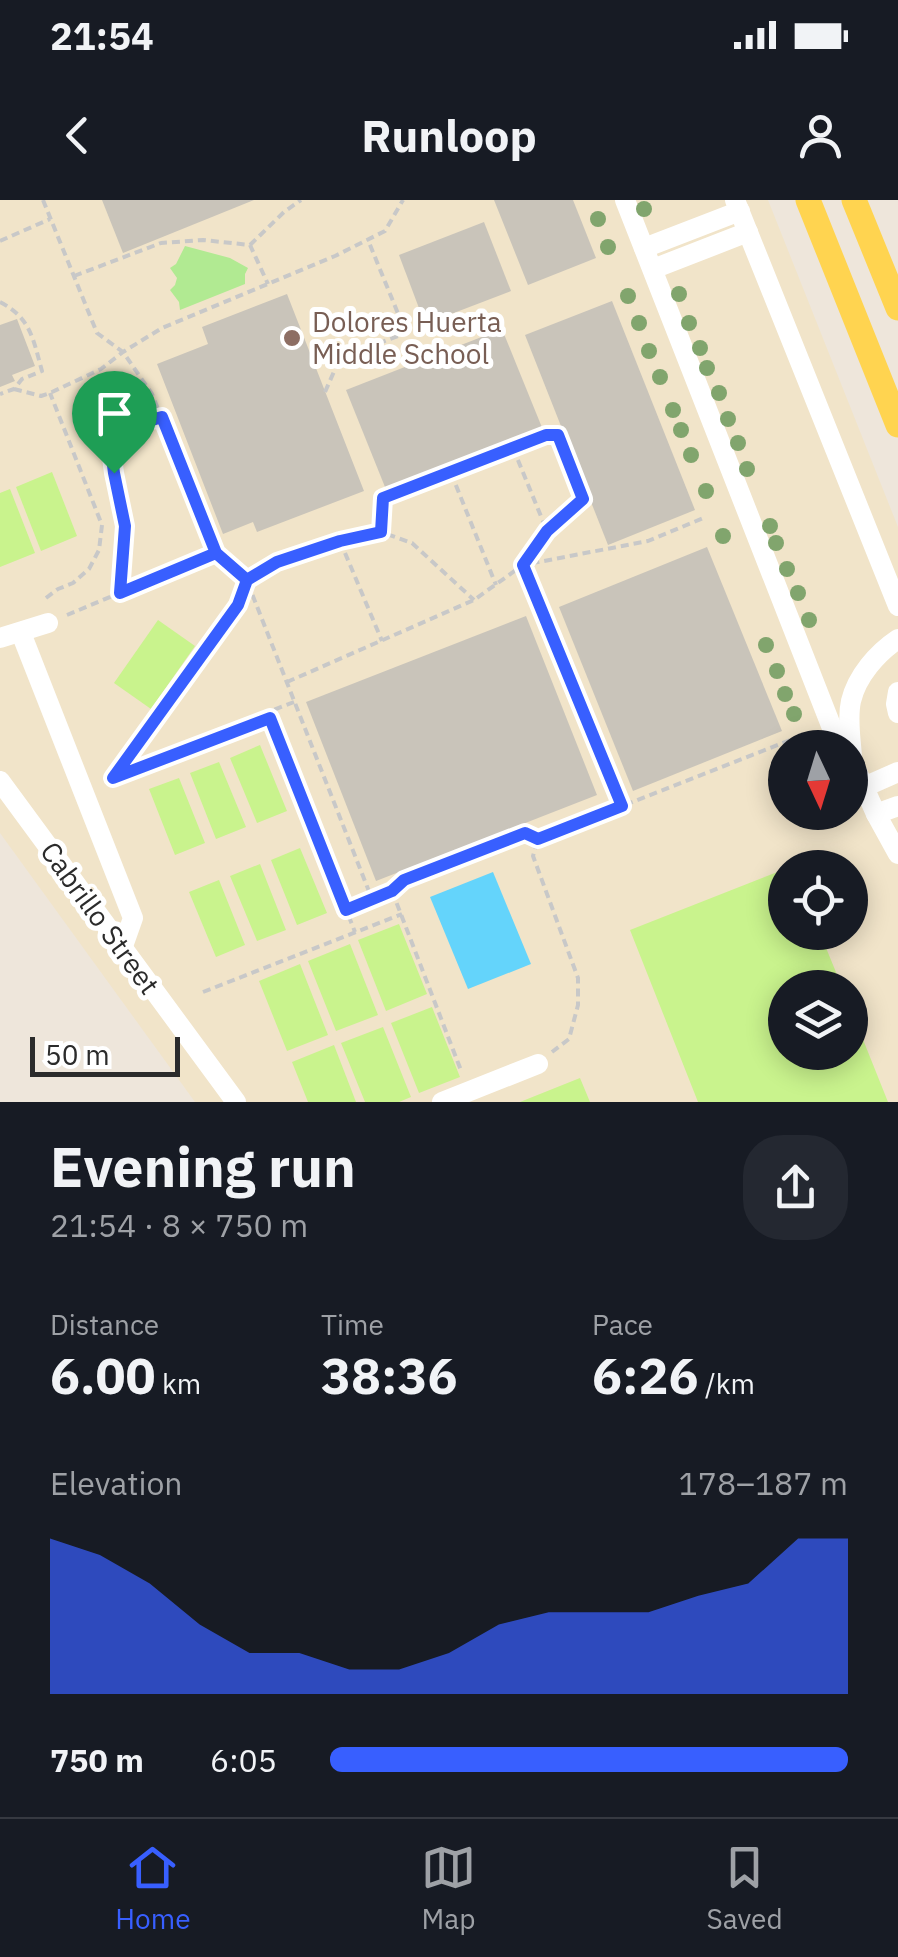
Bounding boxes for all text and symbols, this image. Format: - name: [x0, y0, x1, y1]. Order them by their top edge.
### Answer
- text: 21:54: [50, 11, 154, 60]
- text: Runloop: [361, 106, 537, 164]
- icon: back: [50, 108, 105, 163]
- icon: person: [793, 108, 848, 163]
- place label: Dolores Huerta Middle School: [312, 303, 502, 372]
- marker: Dolores Huerta Middle School: [281, 327, 303, 349]
- pin: [72, 371, 157, 474]
- icon: arrive: [87, 386, 142, 441]
- north arrow: [768, 730, 868, 830]
- map controls: [768, 730, 868, 1070]
- street label: Cabrillo Street: [33, 834, 168, 1001]
- button: locate: [768, 850, 868, 950]
- button: layers: [768, 970, 868, 1070]
- scale bar: [30, 1032, 180, 1076]
- text: 50 m: [45, 1036, 110, 1073]
- text: Evening run: [50, 1131, 356, 1202]
- button: share: [743, 1135, 848, 1240]
- text: 21:54 · 8 × 750 m: [50, 1204, 308, 1246]
- text: Distance: [50, 1306, 159, 1343]
- text: Time: [321, 1306, 384, 1343]
- text: Pace: [592, 1306, 653, 1343]
- text: 6.00: [50, 1343, 156, 1408]
- text: 38:36: [321, 1343, 458, 1408]
- text: 6:26: [592, 1343, 699, 1408]
- text: km: [156, 1365, 201, 1402]
- text: /km: [699, 1365, 755, 1402]
- text: Elevation: [50, 1462, 183, 1504]
- text: 178–187 m: [678, 1462, 848, 1504]
- text: 750 m: [50, 1739, 144, 1781]
- text: 6:05: [210, 1739, 277, 1781]
- tab: Home: [115, 1840, 191, 1937]
- tab: Map: [421, 1840, 476, 1937]
- tab: Saved: [707, 1840, 783, 1937]

